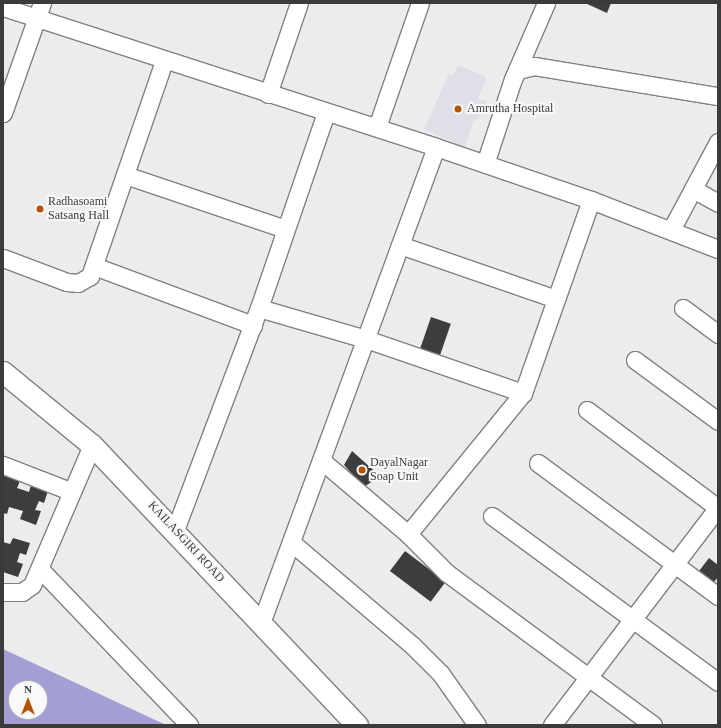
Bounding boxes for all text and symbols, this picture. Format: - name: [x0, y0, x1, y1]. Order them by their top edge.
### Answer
- place label: Amrutha Hospital: [467, 102, 553, 116]
- marker: Amrutha Hospital: [452, 103, 464, 115]
- place label: Radhasoami Satsang Hall: [48, 195, 109, 223]
- marker: Radhasoami Satsang Hall: [35, 204, 45, 214]
- place label: DayalNagar Soap Unit: [370, 456, 428, 484]
- marker: DayalNagar Soap Unit: [357, 465, 367, 475]
- street label: KAILASGIRI ROAD: [145, 498, 227, 586]
- north arrow: [8, 680, 48, 720]
- text: N: [24, 683, 32, 695]

